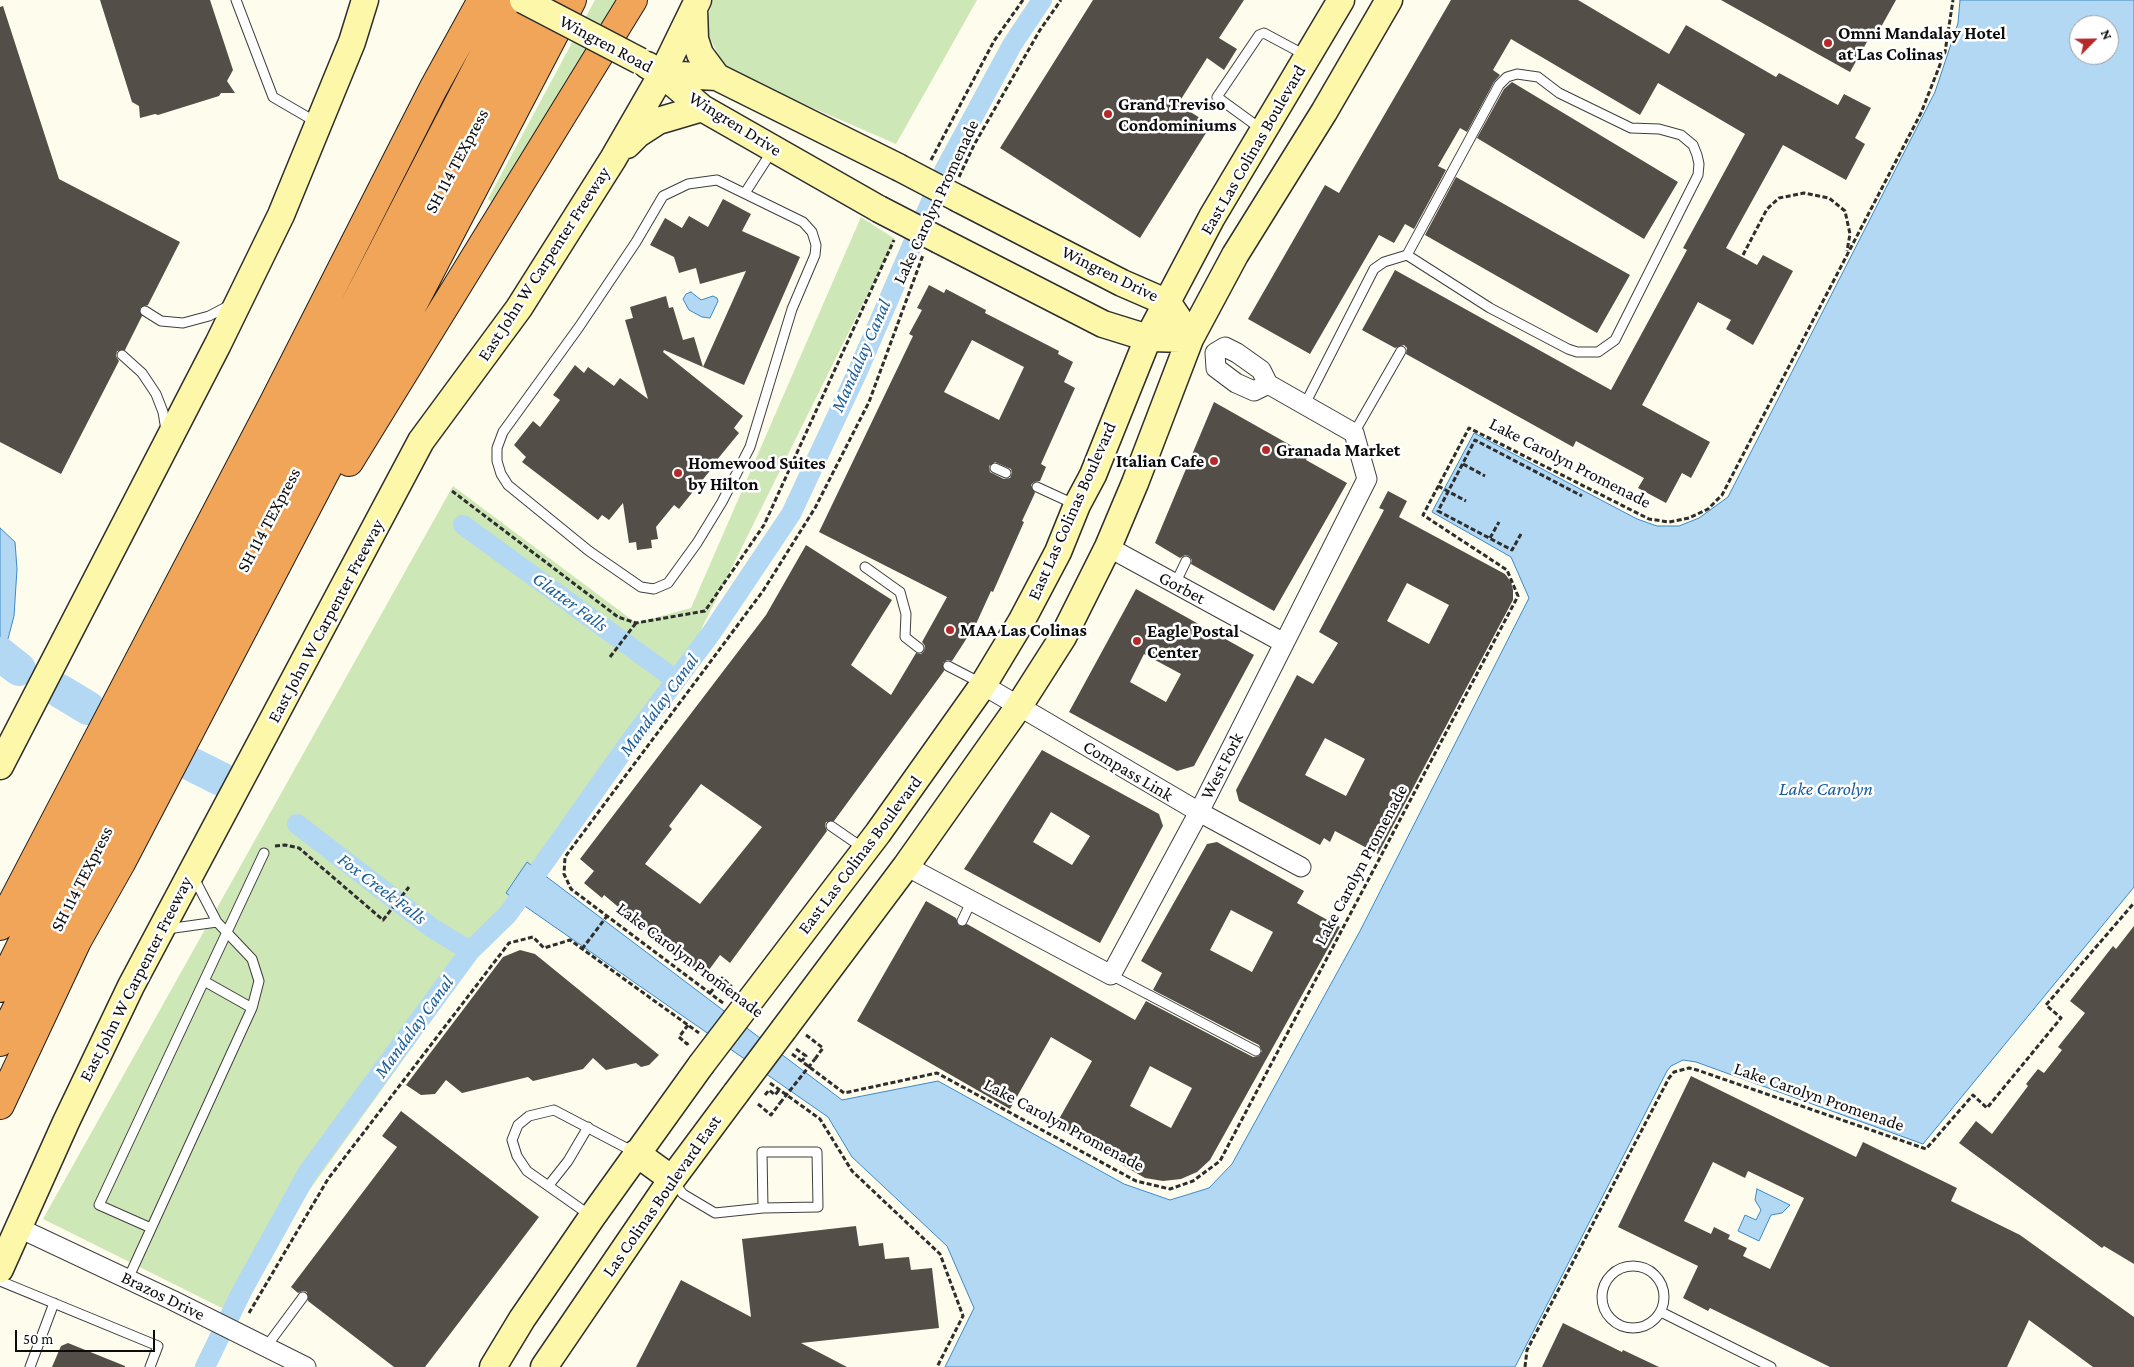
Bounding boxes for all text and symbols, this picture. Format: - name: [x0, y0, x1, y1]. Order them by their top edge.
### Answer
- street label: Wingren Road: [556, 10, 656, 78]
- north arrow: [2069, 15, 2119, 65]
- place label: Omni Mandalay Hotel at Las Colinas: [1838, 22, 2006, 64]
- text: N: [2098, 27, 2116, 42]
- marker: Omni Mandalay Hotel at Las Colinas: [1822, 37, 1834, 49]
- street label: East Las Colinas Boulevard: [1196, 61, 1310, 239]
- street label: Wingren Drive: [685, 87, 785, 161]
- place label: Grand Treviso Condominiums: [1118, 93, 1237, 136]
- street label: SH 114 TEXpress: [420, 105, 494, 217]
- marker: Grand Treviso Condominiums: [1102, 108, 1114, 120]
- street label: Lake Carolyn Promenade: [888, 116, 984, 288]
- street label: East John W Carpenter Freeway: [473, 163, 615, 365]
- street label: Wingren Drive: [1058, 241, 1162, 307]
- water label: Mandalay Canal: [826, 296, 896, 416]
- street label: Lake Carolyn Promenade: [1485, 413, 1655, 513]
- street label: East Las Colinas Boulevard: [1023, 419, 1121, 603]
- place label: Granada Market: [1276, 439, 1400, 461]
- marker: Granada Market: [1260, 444, 1272, 456]
- place label: Italian Cafe: [1116, 450, 1204, 472]
- place label: Homewood Suites by Hilton: [688, 452, 826, 494]
- marker: Italian Cafe: [1208, 455, 1220, 467]
- street label: SH 114 TEXpress: [232, 464, 306, 576]
- marker: Homewood Suites by Hilton: [672, 467, 684, 479]
- street label: East John W Carpenter Freeway: [263, 516, 389, 726]
- water label: Glatter Falls: [528, 567, 612, 637]
- street label: Gorbet: [1155, 567, 1209, 609]
- place label: MAA Las Colinas: [960, 619, 1087, 641]
- place label: Eagle Postal Center: [1147, 620, 1239, 662]
- marker: MAA Las Colinas: [944, 624, 956, 636]
- marker: Eagle Postal Center: [1131, 635, 1143, 647]
- water label: Mandalay Canal: [614, 650, 704, 760]
- street label: West Fork: [1196, 729, 1248, 803]
- street label: Compass Link: [1079, 736, 1177, 806]
- street label: East Las Colinas Boulevard: [793, 772, 927, 938]
- water label: Lake Carolyn: [1779, 778, 1873, 800]
- street label: Lake Carolyn Promenade: [1310, 781, 1412, 949]
- street label: SH 114 TEXpress: [46, 823, 118, 935]
- water label: Fox Creek Falls: [333, 848, 431, 930]
- street label: East John W Carpenter Freeway: [75, 873, 197, 1085]
- street label: Lake Carolyn Promenade: [612, 898, 768, 1022]
- water label: Mandalay Canal: [369, 972, 459, 1082]
- street label: Lake Carolyn Promenade: [1731, 1058, 1907, 1136]
- street label: Lake Carolyn Promenade: [980, 1074, 1148, 1176]
- street label: Las Colinas Boulevard East: [598, 1111, 726, 1281]
- street label: Brazos Drive: [118, 1266, 208, 1326]
- scale bar: [18, 1320, 158, 1352]
- text: 50 m: [23, 1331, 53, 1347]

